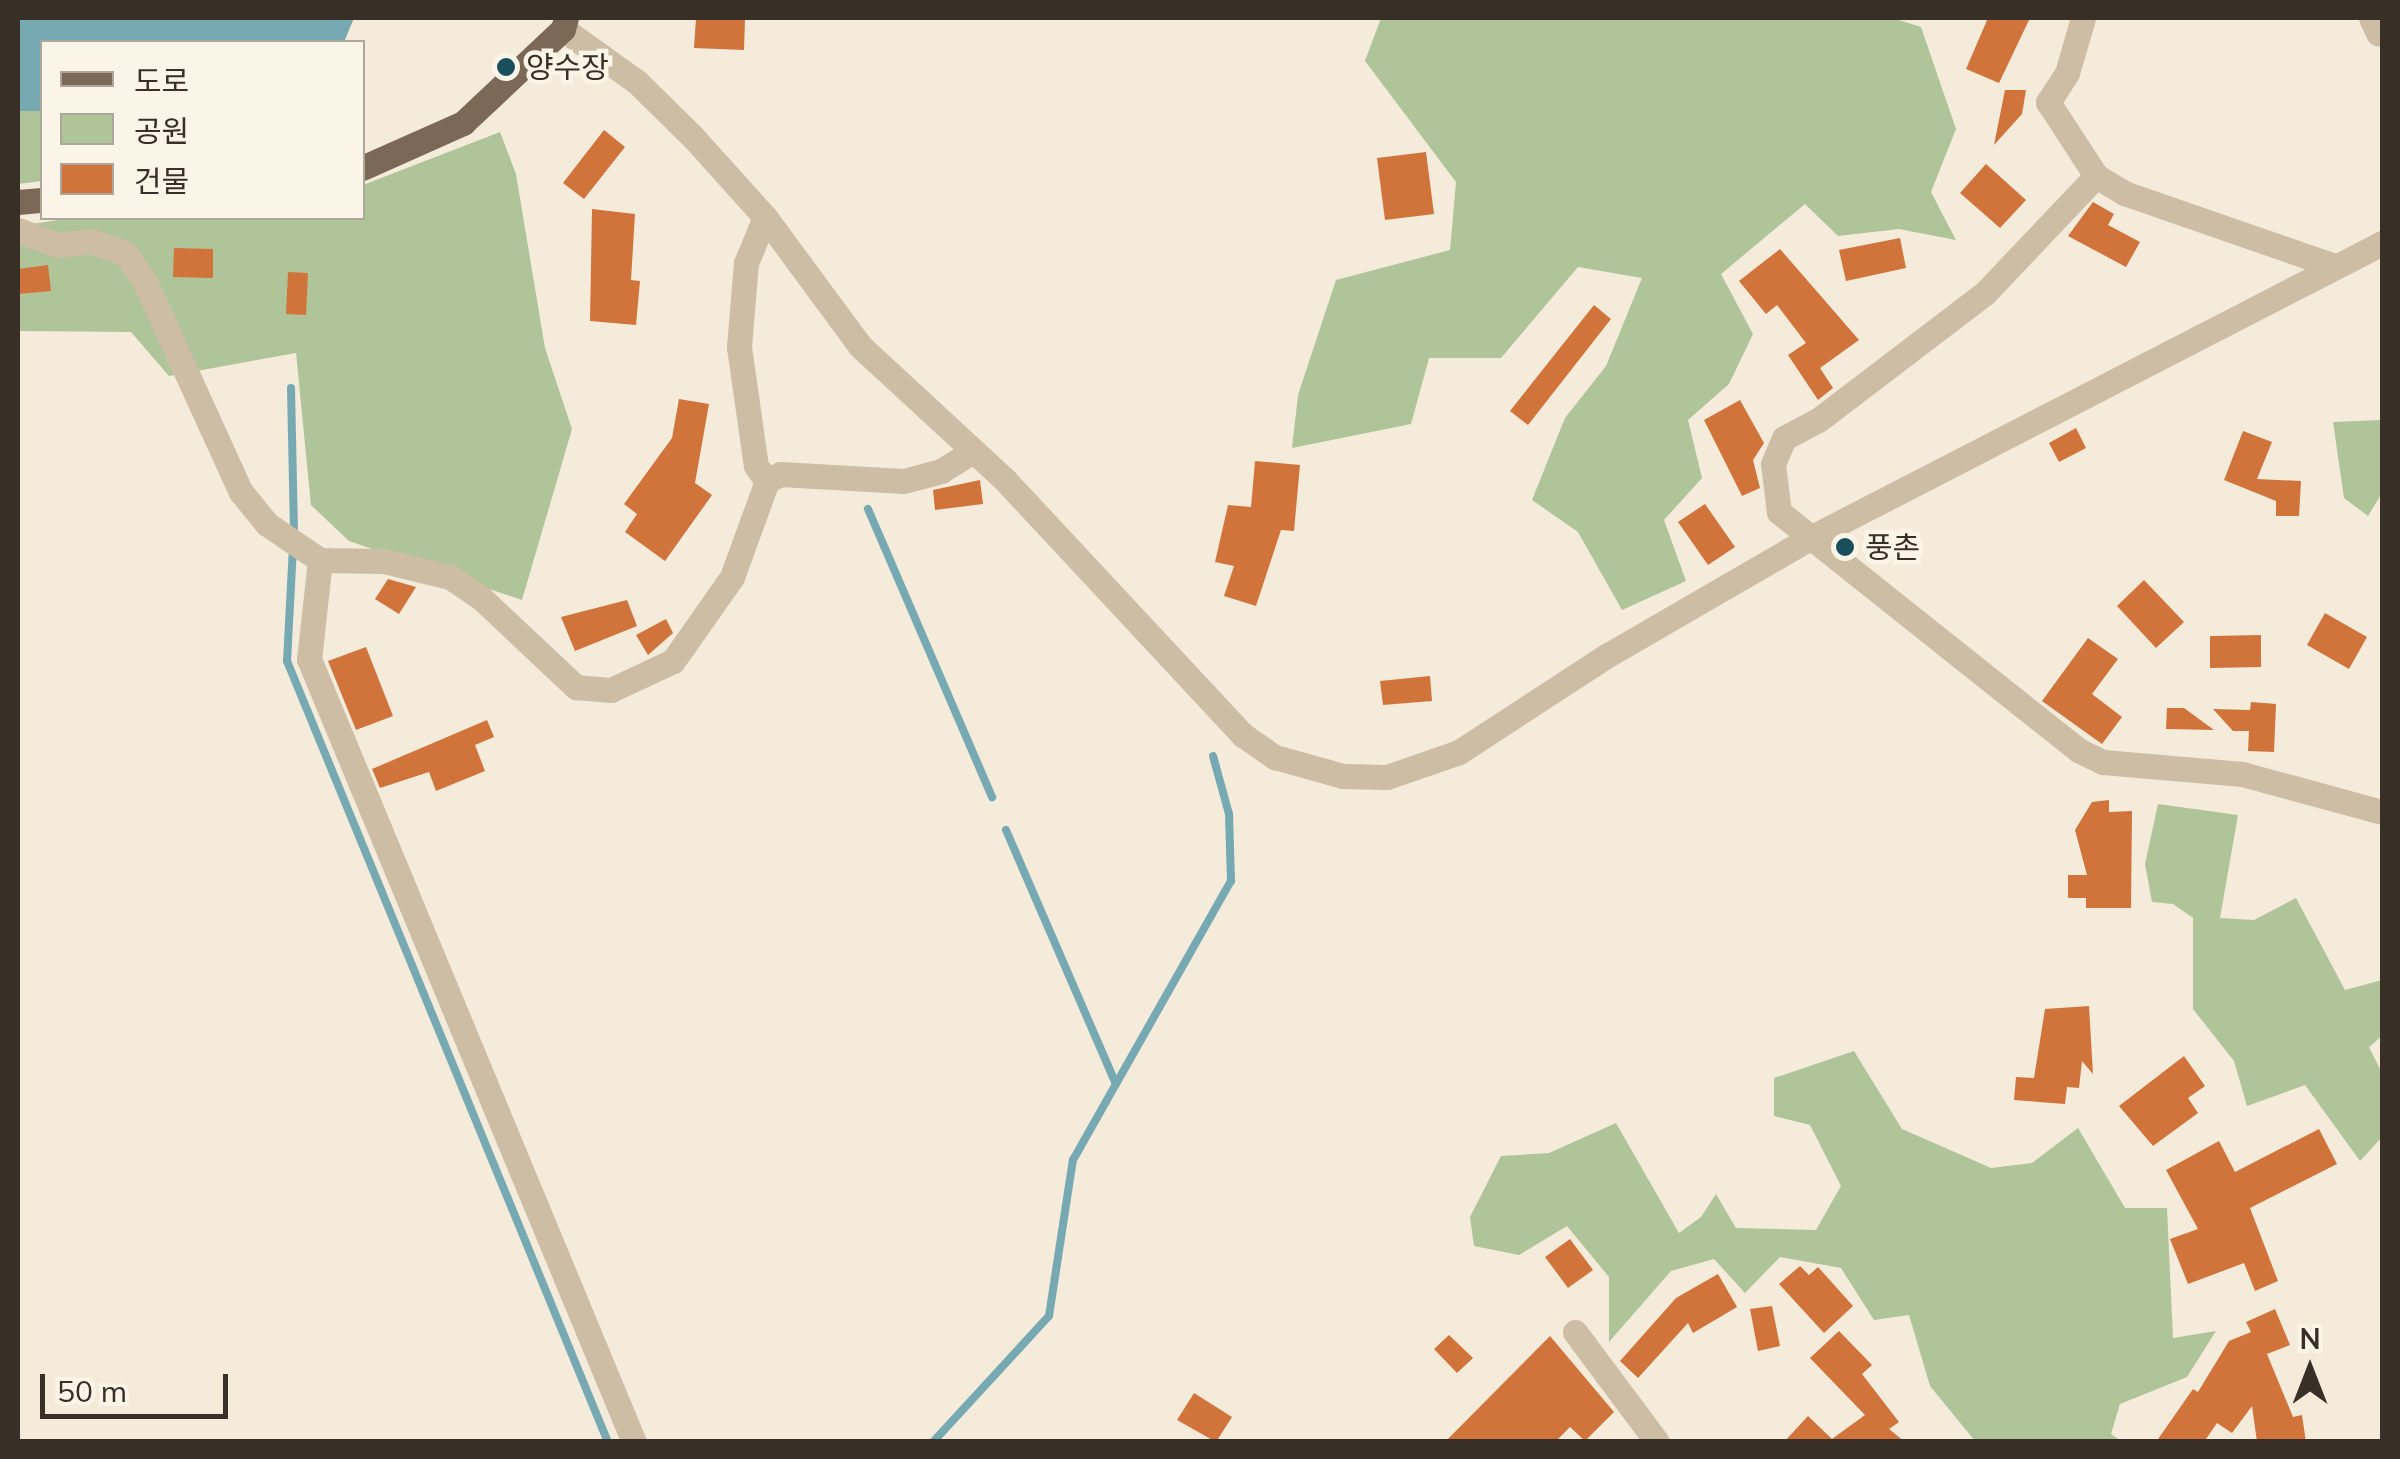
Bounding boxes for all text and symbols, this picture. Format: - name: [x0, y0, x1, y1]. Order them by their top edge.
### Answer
- legend: [40, 40, 365, 220]
- place label: 양수장: [526, 49, 609, 85]
- marker: 양수장: [495, 56, 517, 78]
- text: 도로: [134, 62, 189, 100]
- text: 공원: [134, 112, 189, 150]
- text: 건물: [134, 162, 189, 200]
- place label: 풍촌: [1865, 529, 1920, 565]
- marker: 풍촌: [1834, 536, 1856, 558]
- north arrow: [2260, 1319, 2360, 1419]
- text: N: [2299, 1321, 2321, 1356]
- scale bar: [45, 1354, 232, 1416]
- text: 50 m: [57, 1372, 127, 1410]

